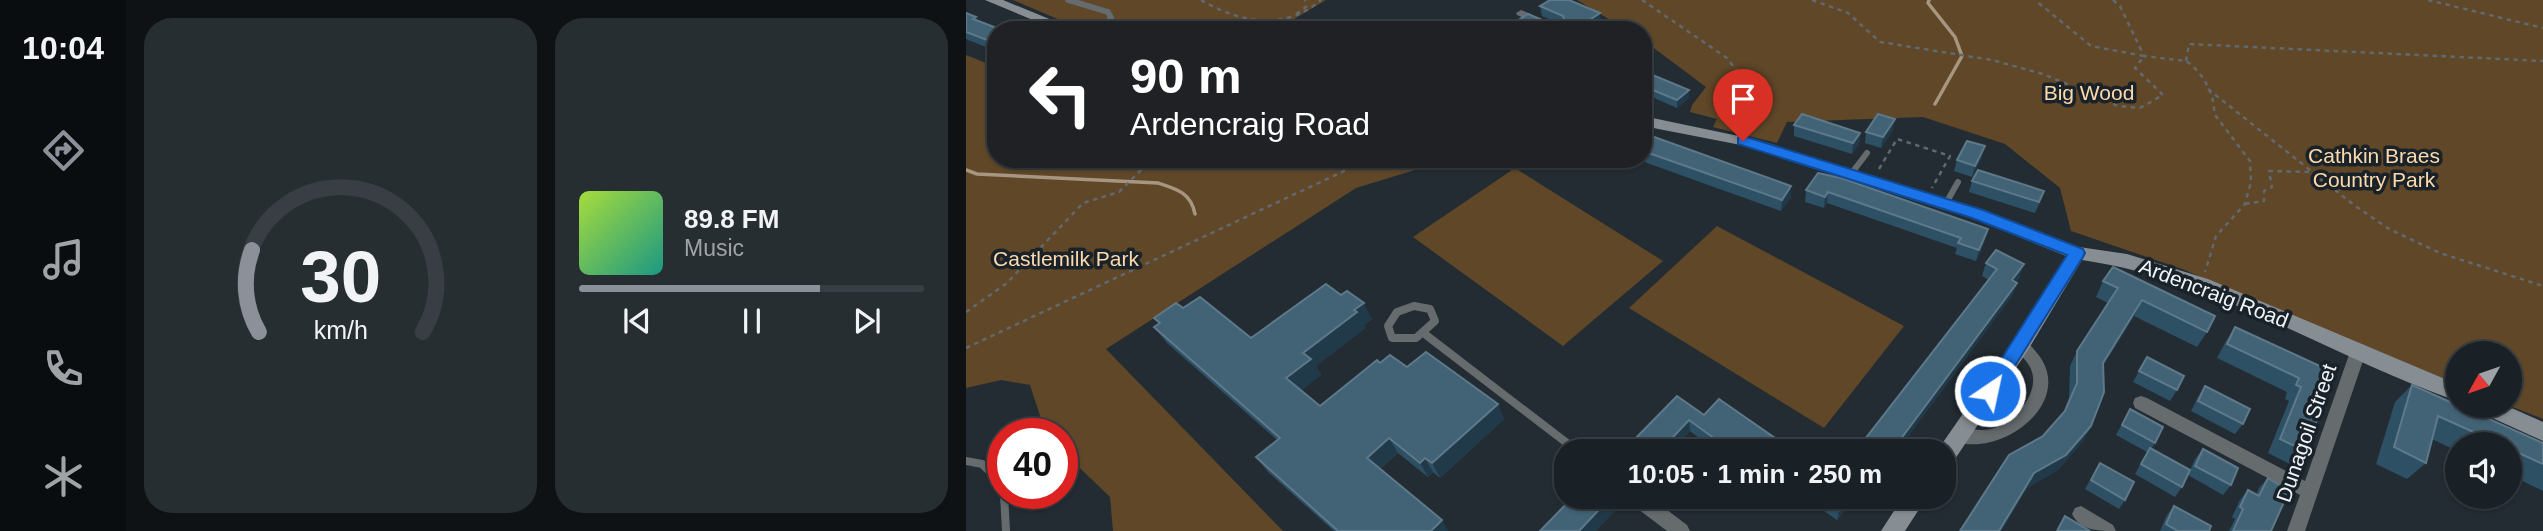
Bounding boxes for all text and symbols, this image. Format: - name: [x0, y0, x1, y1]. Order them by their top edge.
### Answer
- text: 10:04: [22, 30, 104, 66]
- icon: left: [1015, 49, 1106, 140]
- text: 90 m: [1130, 49, 1242, 103]
- pin: [1713, 69, 1773, 141]
- icon: arrive: [1724, 80, 1762, 118]
- park label: Big Wood: [2044, 81, 2134, 104]
- text: Ardencraig Road: [1130, 106, 1370, 142]
- icon: directions: [39, 126, 88, 175]
- park label: Cathkin Braes Country Park: [2308, 144, 2440, 191]
- text: 89.8 FM: [684, 204, 779, 234]
- icon: music: [39, 235, 88, 284]
- text: Music: [684, 235, 744, 261]
- text: 30: [300, 236, 381, 317]
- park label: Castlemilk Park: [993, 247, 1139, 270]
- street label: Ardencraig Road: [2136, 254, 2292, 332]
- icon: previous: [618, 302, 656, 340]
- icon: pause: [733, 302, 771, 340]
- icon: next: [848, 302, 886, 340]
- text: km/h: [313, 315, 368, 343]
- north arrow: [2445, 341, 2522, 418]
- map controls: [2445, 341, 2522, 509]
- icon: phone: [39, 344, 88, 393]
- position arrow: [1953, 354, 2027, 428]
- street label: Dunagoil Street: [2272, 361, 2340, 505]
- speed limit sign: 40: [987, 418, 1078, 509]
- button: sound: [2445, 432, 2522, 509]
- icon: climate: [39, 452, 88, 501]
- text: 10:05 · 1 min · 250 m: [1628, 459, 1882, 489]

